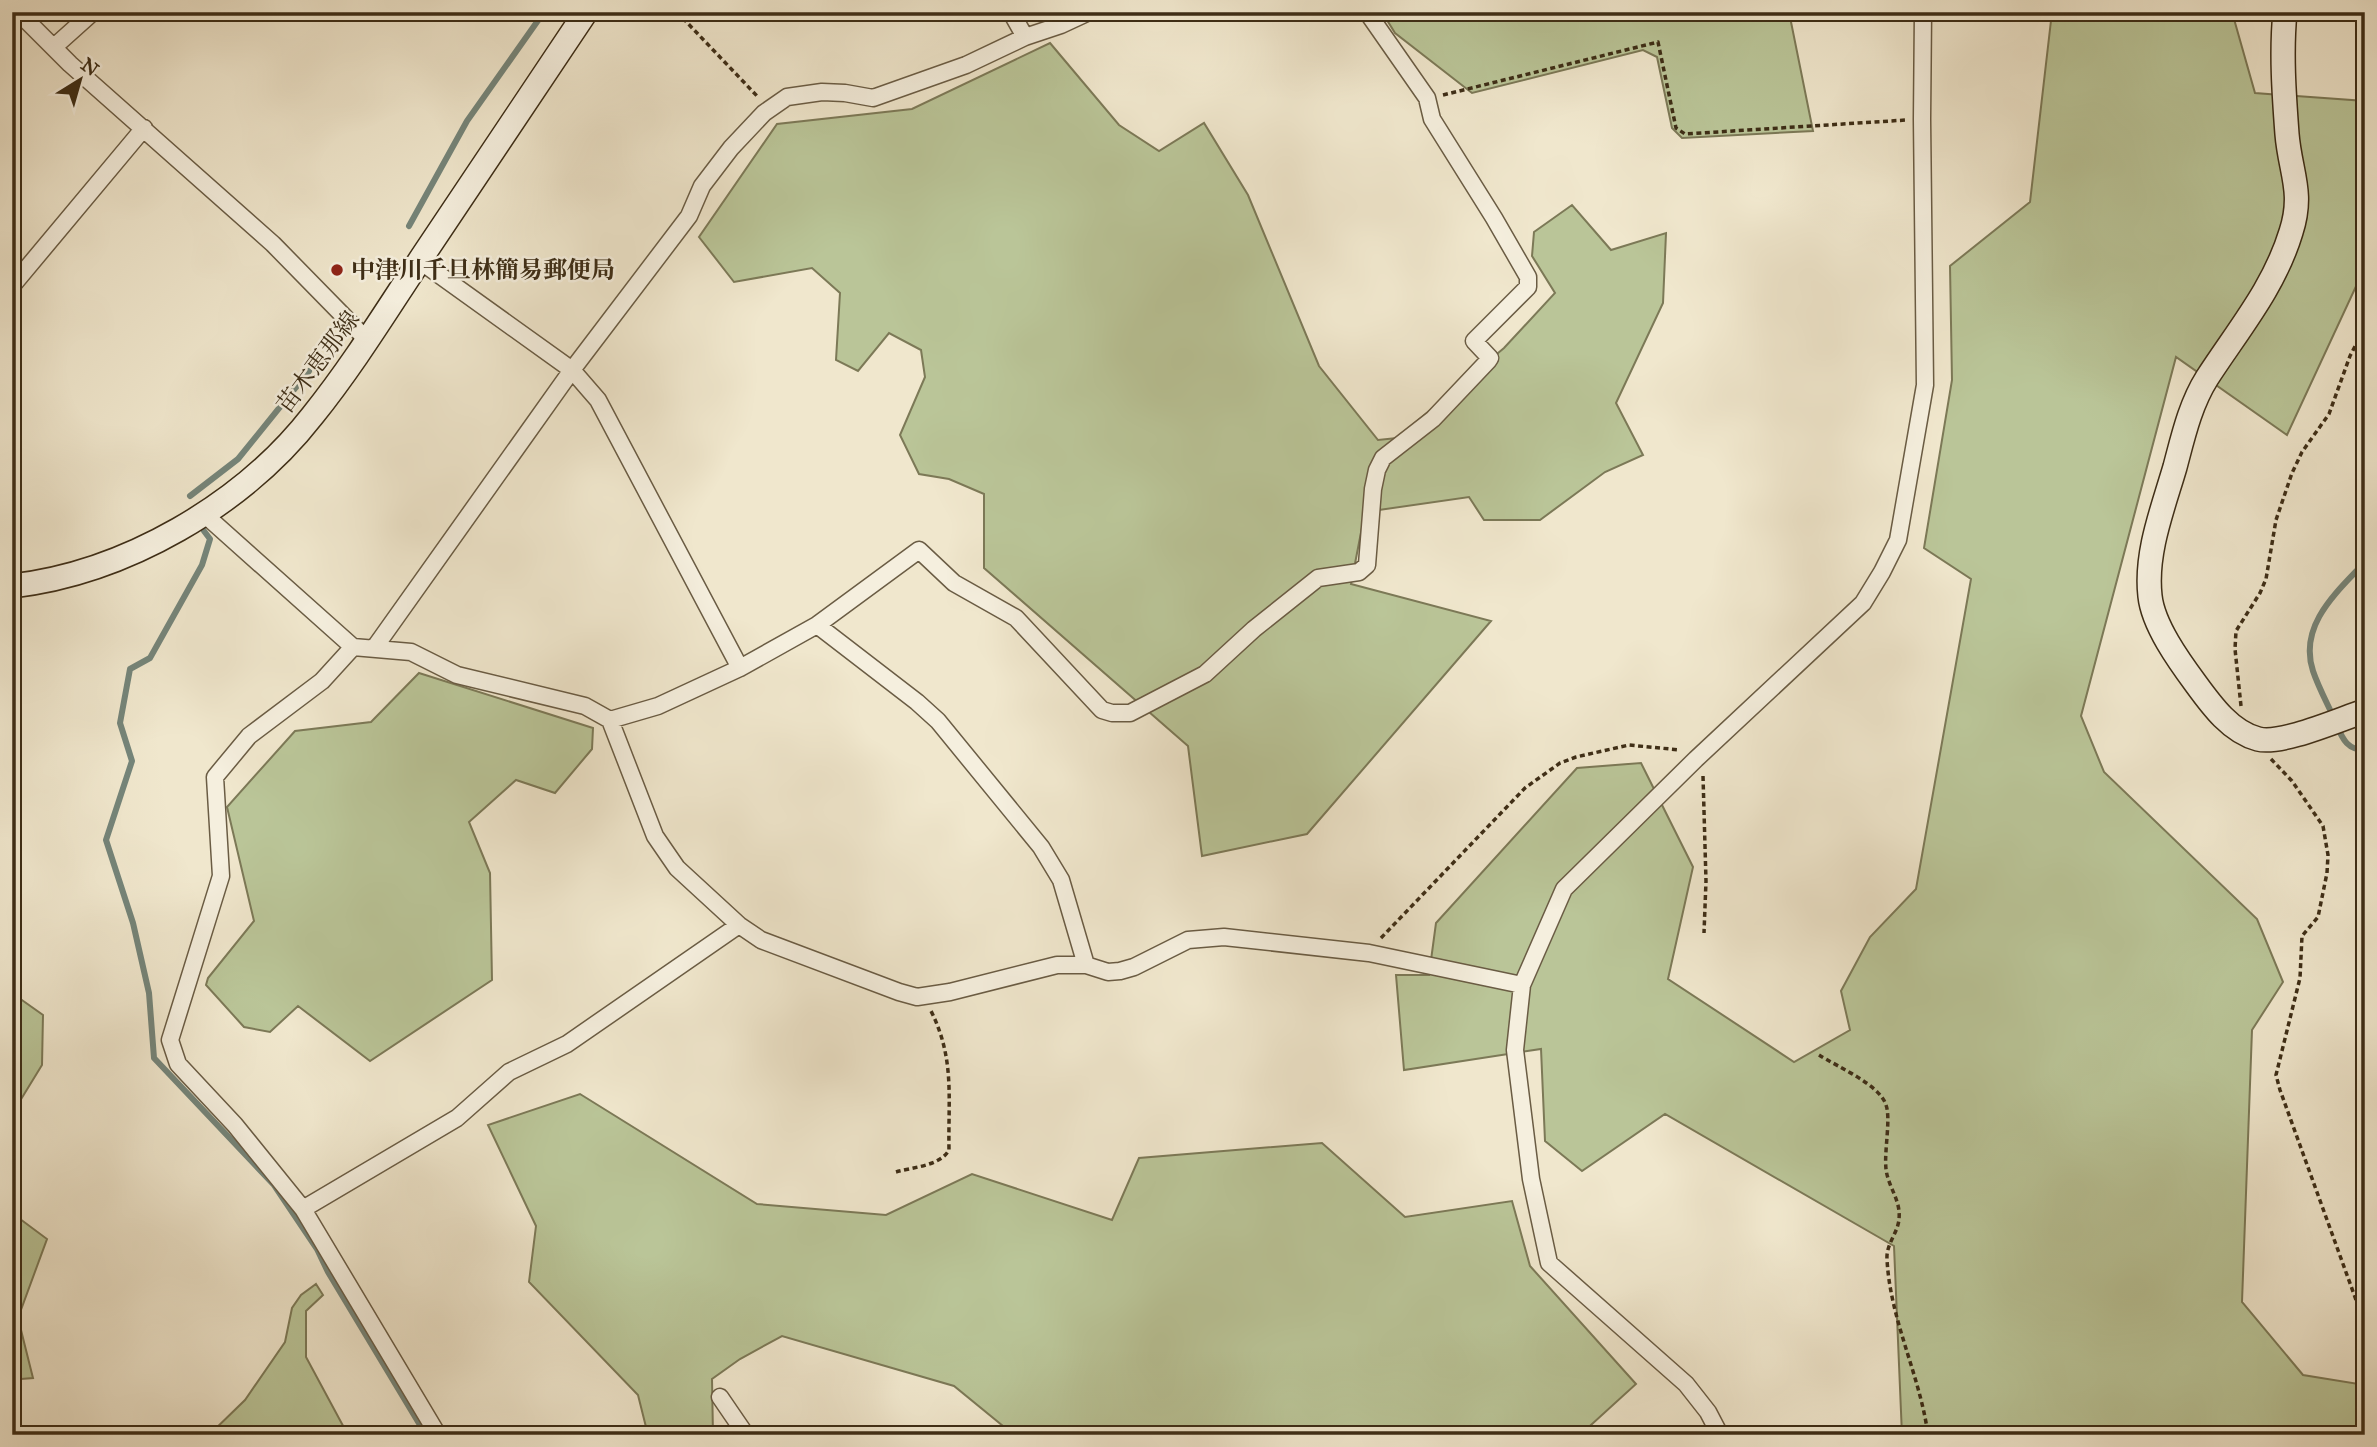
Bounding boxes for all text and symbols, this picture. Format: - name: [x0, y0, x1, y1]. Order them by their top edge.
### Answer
- north arrow: [46, 46, 116, 116]
- text: N: [77, 53, 103, 81]
- place label: 中津川千旦林簡易郵便局: [351, 255, 615, 285]
- marker: 中津川千旦林簡易郵便局: [329, 262, 345, 278]
- street label: 苗木恵那線: [270, 305, 366, 419]

